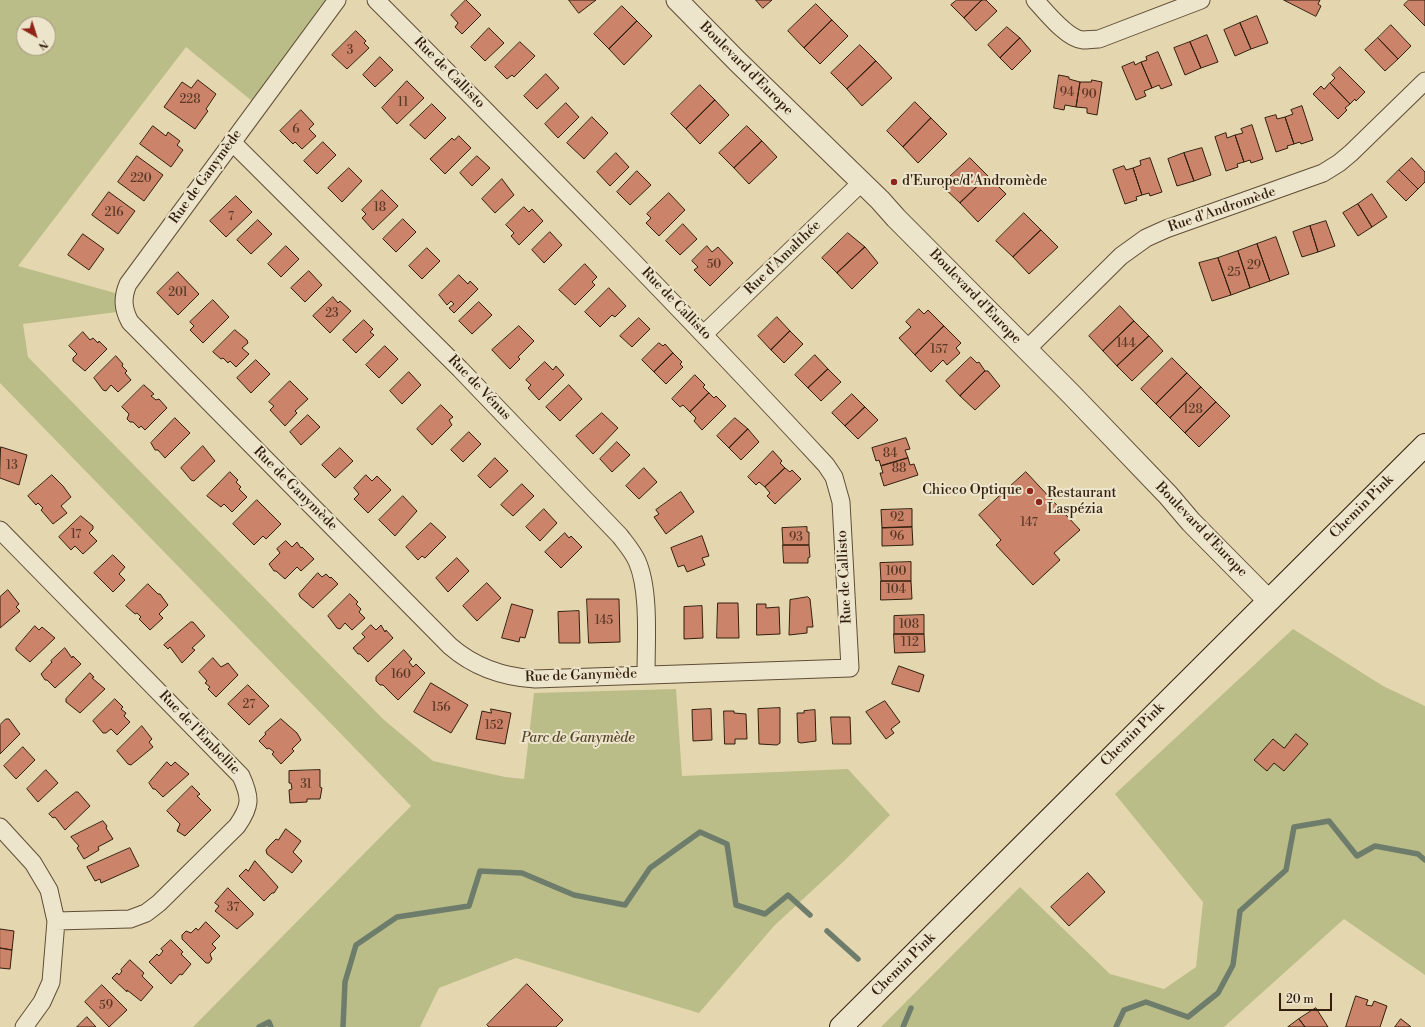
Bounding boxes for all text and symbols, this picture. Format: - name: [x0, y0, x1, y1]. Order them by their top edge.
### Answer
- north arrow: [16, 16, 56, 56]
- street label: Boulevard d'Europe: [696, 19, 796, 119]
- street label: Rue de Callisto: [410, 34, 488, 112]
- text: N: [35, 36, 51, 53]
- house number: 3: [347, 44, 353, 58]
- house number: 94: [1060, 86, 1074, 100]
- house number: 90: [1081, 88, 1097, 102]
- house number: 228: [179, 93, 201, 107]
- house number: 11: [398, 96, 408, 110]
- house number: 6: [292, 123, 300, 137]
- street label: Rue de Ganymède: [166, 127, 246, 227]
- house number: 220: [130, 172, 152, 186]
- place label: d'Europe/d'Andromède: [902, 174, 1047, 190]
- marker: d'Europe/d'Andromède: [889, 177, 899, 187]
- street label: Rue d'Andromède: [1166, 184, 1278, 236]
- house number: 18: [374, 201, 386, 215]
- house number: 216: [105, 206, 123, 220]
- house number: 7: [228, 210, 234, 224]
- street label: Rue d'Amalthée: [741, 217, 825, 299]
- street label: Boulevard d'Europe: [925, 246, 1025, 348]
- house number: 50: [707, 258, 721, 272]
- house number: 29: [1247, 259, 1261, 273]
- street label: Rue de Callisto: [637, 264, 715, 344]
- house number: 25: [1227, 266, 1241, 280]
- house number: 201: [168, 286, 188, 300]
- house number: 23: [325, 307, 339, 321]
- house number: 144: [1116, 337, 1136, 351]
- house number: 157: [930, 343, 948, 357]
- street label: Rue de Vénus: [444, 352, 514, 424]
- house number: 128: [1183, 403, 1203, 417]
- street label: Rue de Ganymède: [249, 443, 341, 535]
- house number: 84: [883, 447, 897, 461]
- house number: 13: [6, 459, 18, 473]
- house number: 88: [892, 462, 906, 476]
- street label: Chemin Pink: [1327, 472, 1397, 542]
- street label: Boulevard d'Europe: [1151, 479, 1251, 581]
- place label: Chicco Optique: [922, 483, 1022, 499]
- marker: Chicco Optique: [1025, 486, 1035, 496]
- place label: Restaurant Laspézia: [1047, 486, 1116, 518]
- marker: Restaurant Laspézia: [1034, 497, 1044, 507]
- house number: 92: [890, 511, 904, 525]
- house number: 147: [1020, 516, 1038, 530]
- house number: 17: [71, 528, 81, 542]
- street label: Rue de Callisto: [834, 530, 856, 624]
- house number: 96: [890, 530, 904, 544]
- house number: 93: [789, 531, 803, 545]
- house number: 100: [886, 565, 906, 579]
- house number: 104: [886, 583, 906, 597]
- house number: 145: [595, 614, 613, 628]
- house number: 108: [899, 618, 919, 632]
- house number: 112: [901, 636, 919, 650]
- street label: Rue de Ganymède: [525, 666, 637, 686]
- house number: 160: [391, 668, 411, 682]
- street label: Rue de l'Embellie: [155, 688, 243, 778]
- house number: 27: [243, 698, 255, 712]
- street label: Chemin Pink: [1098, 700, 1168, 770]
- house number: 156: [431, 701, 451, 715]
- house number: 152: [485, 719, 503, 733]
- park label: Parc de Ganymède: [521, 731, 635, 747]
- house number: 31: [300, 778, 312, 792]
- house number: 37: [227, 901, 239, 915]
- street label: Chemin Pink: [869, 930, 939, 1000]
- scale bar: [1281, 985, 1334, 1011]
- text: 20 m: [1286, 992, 1314, 1007]
- house number: 59: [99, 999, 113, 1013]

